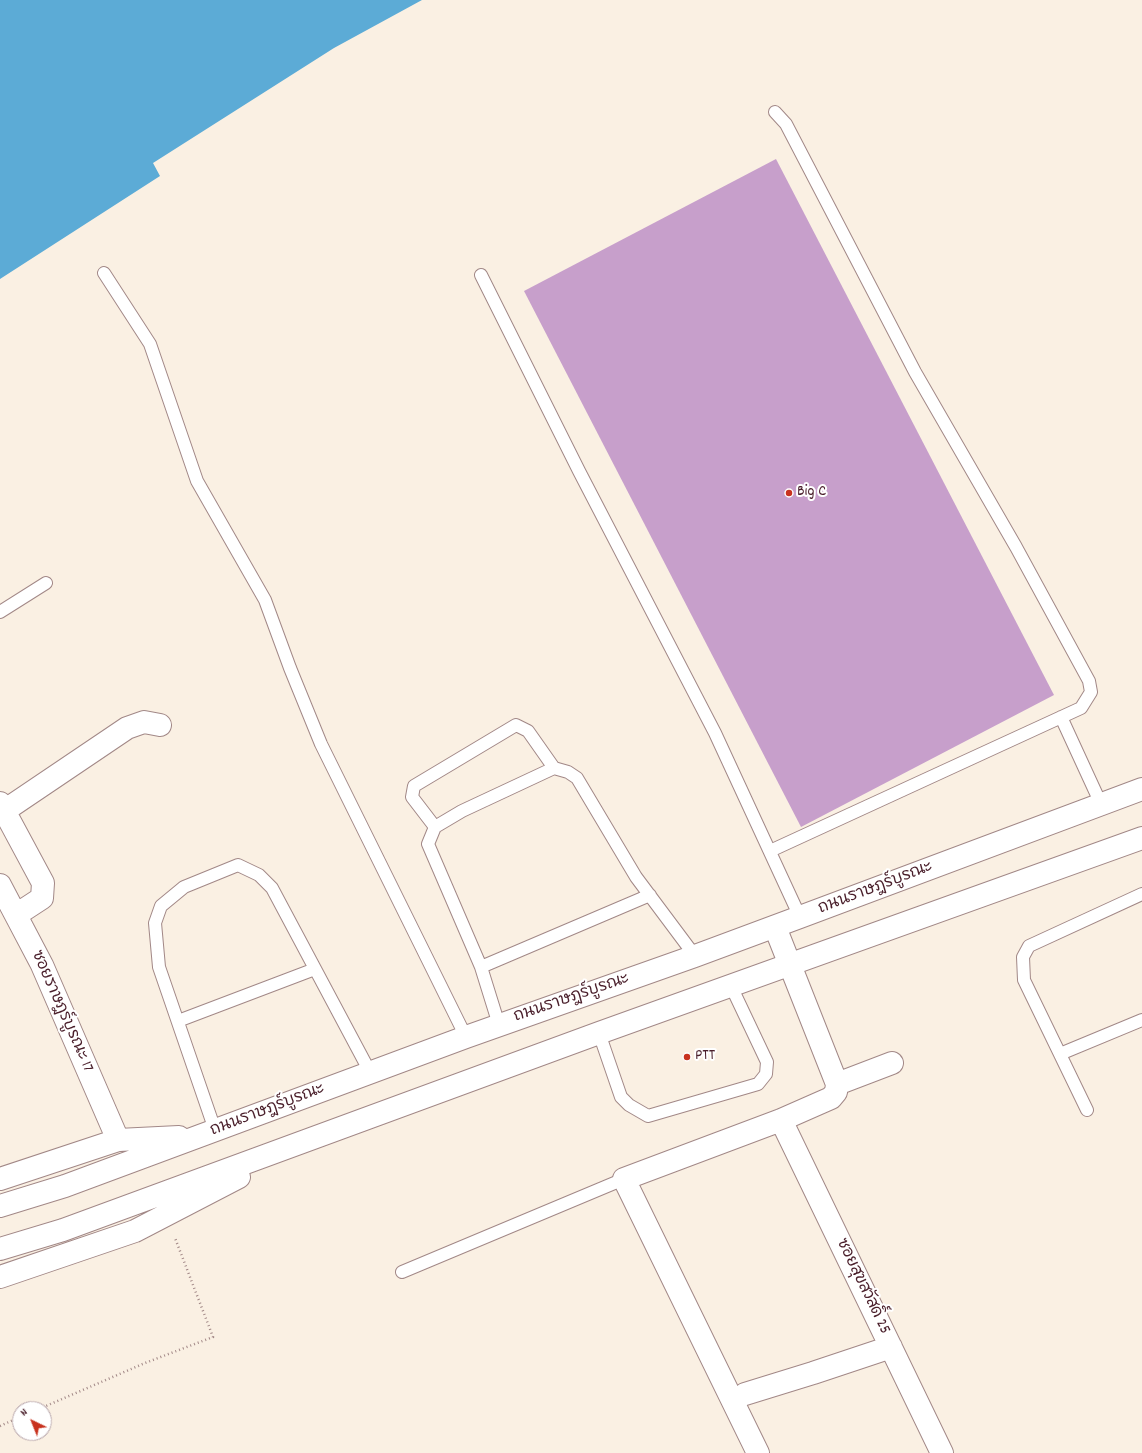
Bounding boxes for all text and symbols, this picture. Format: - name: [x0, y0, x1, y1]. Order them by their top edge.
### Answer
- place label: Big C: [797, 483, 826, 503]
- marker: Big C: [784, 488, 794, 498]
- street label: ถนนราษฎร์บูรณะ: [816, 858, 936, 920]
- street label: ซอยราษฎร์บูรณะ 17: [26, 948, 96, 1076]
- street label: ถนนราษฎร์บูรณะ: [512, 970, 632, 1028]
- place label: PTT: [695, 1047, 715, 1067]
- marker: PTT: [682, 1052, 692, 1062]
- street label: ถนนราษฎร์บูรณะ: [208, 1080, 328, 1142]
- street label: ซอยสุขสวัสดิ์ 25: [831, 1236, 893, 1338]
- north arrow: [12, 1401, 52, 1441]
- text: N: [17, 1405, 32, 1421]

